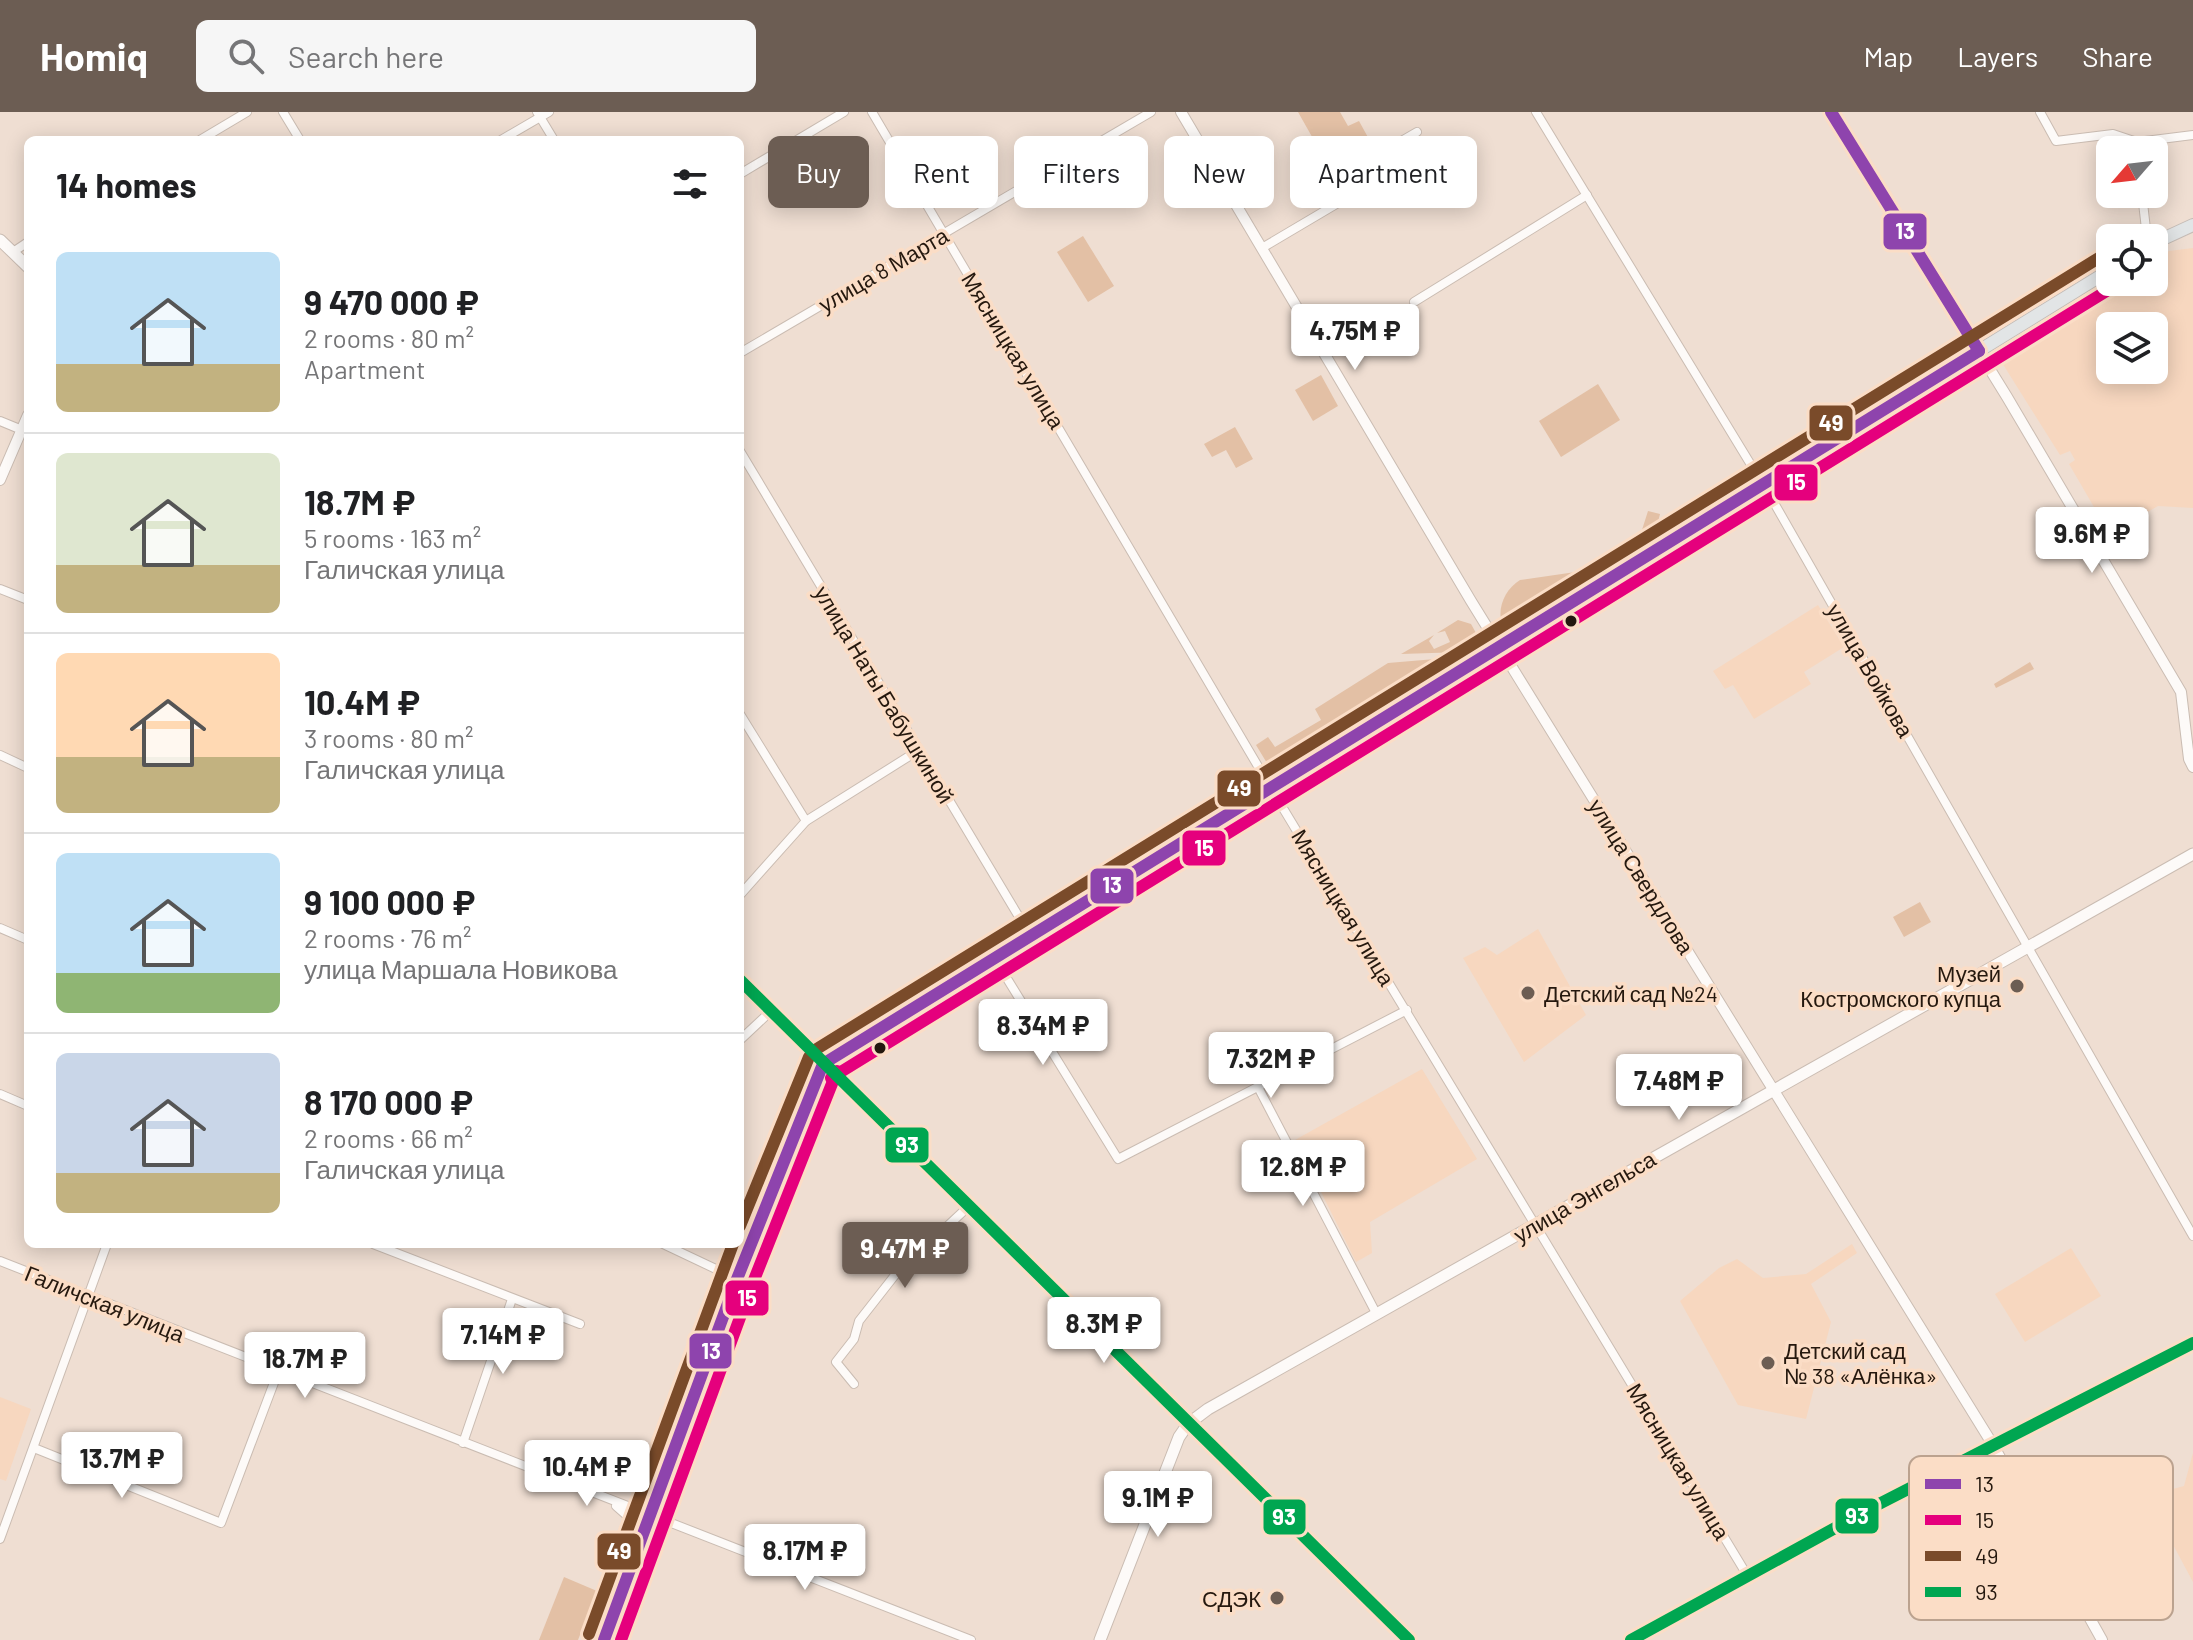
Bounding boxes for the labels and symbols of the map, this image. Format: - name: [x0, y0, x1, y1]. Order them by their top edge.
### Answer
- north arrow: [2096, 136, 2168, 208]
- line badge: 13: [1882, 212, 1928, 251]
- text: 13: [1895, 217, 1915, 243]
- street label: улица 8 Марта: [814, 221, 954, 317]
- street label: Мясницкая улица: [956, 267, 1071, 434]
- pin: 4.75M ₽: [1281, 304, 1429, 372]
- line badge: 49: [1808, 404, 1854, 442]
- text: 49: [1819, 409, 1844, 435]
- line badge: 15: [1773, 463, 1819, 502]
- text: 15: [1786, 468, 1806, 494]
- pin: 9.6M ₽: [2027, 507, 2157, 575]
- street label: улица Наты Бабушкиной: [809, 581, 960, 808]
- street label: улица Войкова: [1821, 599, 1920, 743]
- unlabelled marker: [1563, 613, 1579, 629]
- line badge: 49: [1216, 769, 1262, 808]
- text: 49: [1227, 774, 1252, 800]
- street label: улица Свердлова: [1583, 794, 1701, 960]
- street label: Мясницкая улица: [1286, 824, 1401, 991]
- line badge: 15: [1181, 829, 1227, 867]
- text: 15: [1194, 834, 1214, 860]
- line badge: 13: [1089, 867, 1135, 905]
- text: 13: [1102, 871, 1122, 897]
- place label: Музей Костромского купца: [1800, 960, 2002, 1012]
- marker: Музей Костромского купца: [2008, 977, 2026, 995]
- place label: Детский сад №24: [1544, 980, 1718, 1007]
- marker: Детский сад №24: [1519, 984, 1537, 1002]
- pin: 8.34M ₽: [969, 999, 1117, 1067]
- pin: 7.32M ₽: [1197, 1032, 1345, 1100]
- unlabelled marker: [872, 1040, 888, 1056]
- pin: 7.48M ₽: [1605, 1054, 1753, 1122]
- line badge: 93: [884, 1126, 930, 1164]
- text: 93: [895, 1131, 919, 1157]
- pin: 12.8M ₽: [1229, 1140, 1377, 1208]
- street label: улица Энгельса: [1508, 1145, 1661, 1248]
- pin: 9.47M ₽: [831, 1222, 979, 1290]
- street label: Галичская улица: [21, 1259, 189, 1348]
- line badge: 15: [724, 1279, 770, 1317]
- text: 15: [737, 1284, 757, 1310]
- pin: 8.3M ₽: [1039, 1297, 1169, 1365]
- pin: 7.14M ₽: [429, 1308, 577, 1376]
- pin: 18.7M ₽: [231, 1332, 379, 1400]
- line badge: 13: [688, 1332, 733, 1370]
- text: 13: [701, 1337, 721, 1363]
- place label: Детский сад № 38 «Алёнка»: [1784, 1337, 1937, 1388]
- marker: Детский сад № 38 «Алёнка»: [1759, 1354, 1777, 1372]
- street label: Мясницкая улица: [1621, 1378, 1736, 1545]
- pin: 13.7M ₽: [48, 1432, 196, 1500]
- pin: 10.4M ₽: [513, 1440, 661, 1508]
- legend: [1909, 1456, 2173, 1620]
- text: 13: [1975, 1470, 1994, 1496]
- pin: 9.1M ₽: [1093, 1471, 1223, 1539]
- line badge: 93: [1834, 1497, 1880, 1535]
- line badge: 93: [1262, 1498, 1307, 1536]
- text: 93: [1845, 1502, 1869, 1528]
- text: 93: [1272, 1503, 1296, 1529]
- text: 15: [1975, 1506, 1994, 1532]
- pin: 8.17M ₽: [731, 1524, 879, 1592]
- line badge: 49: [596, 1532, 642, 1571]
- text: 49: [607, 1537, 632, 1563]
- text: 49: [1975, 1542, 1999, 1568]
- text: 93: [1975, 1578, 1998, 1604]
- place label: СДЭК: [1202, 1585, 1261, 1612]
- marker: СДЭК: [1268, 1589, 1286, 1607]

